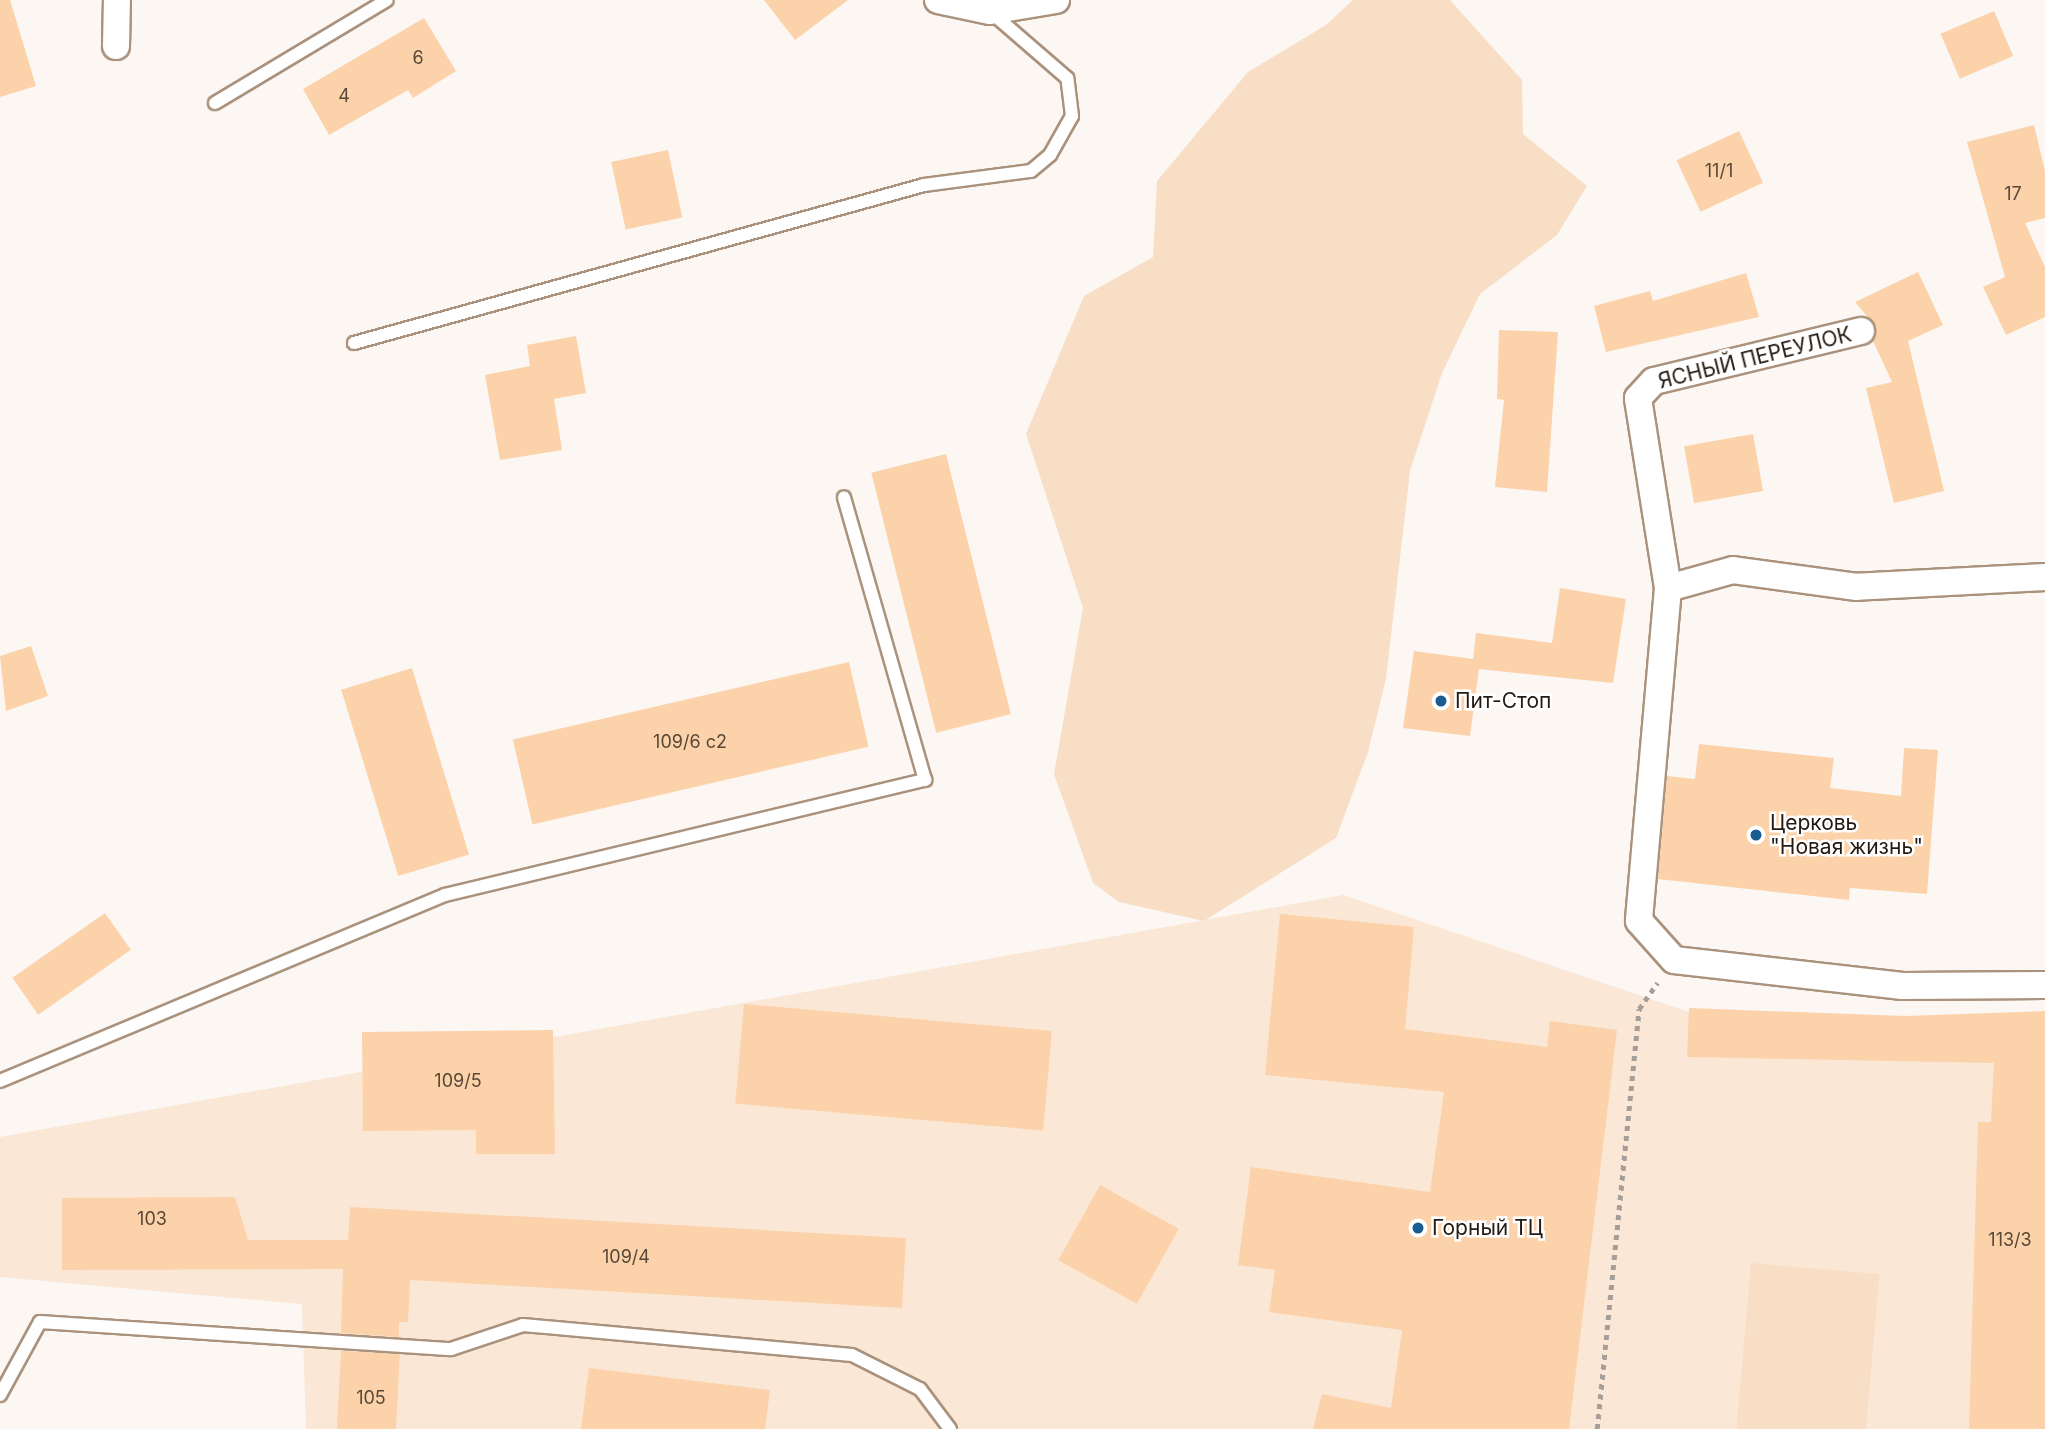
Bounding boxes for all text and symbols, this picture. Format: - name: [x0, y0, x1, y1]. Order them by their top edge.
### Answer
- house number: 6: [412, 47, 424, 69]
- house number: 4: [338, 85, 350, 107]
- house number: 11/1: [1705, 160, 1733, 182]
- house number: 17: [2004, 183, 2022, 205]
- street label: ЯСНЫЙ ПЕРЕУЛОК: [1656, 322, 1854, 394]
- place label: Пит-Стоп: [1455, 688, 1551, 714]
- marker: Пит-Стоп: [1433, 693, 1449, 709]
- house number: 109/6 с2: [653, 731, 727, 753]
- place label: Церковь "Новая жизнь": [1770, 810, 1923, 860]
- marker: Церковь "Новая жизнь": [1748, 827, 1764, 843]
- house number: 109/5: [434, 1070, 482, 1092]
- house number: 103: [137, 1208, 167, 1230]
- place label: Горный ТЦ: [1432, 1215, 1543, 1241]
- marker: Горный ТЦ: [1410, 1220, 1426, 1236]
- house number: 113/3: [1988, 1229, 2032, 1251]
- house number: 109/4: [602, 1246, 650, 1268]
- house number: 105: [356, 1387, 386, 1409]

